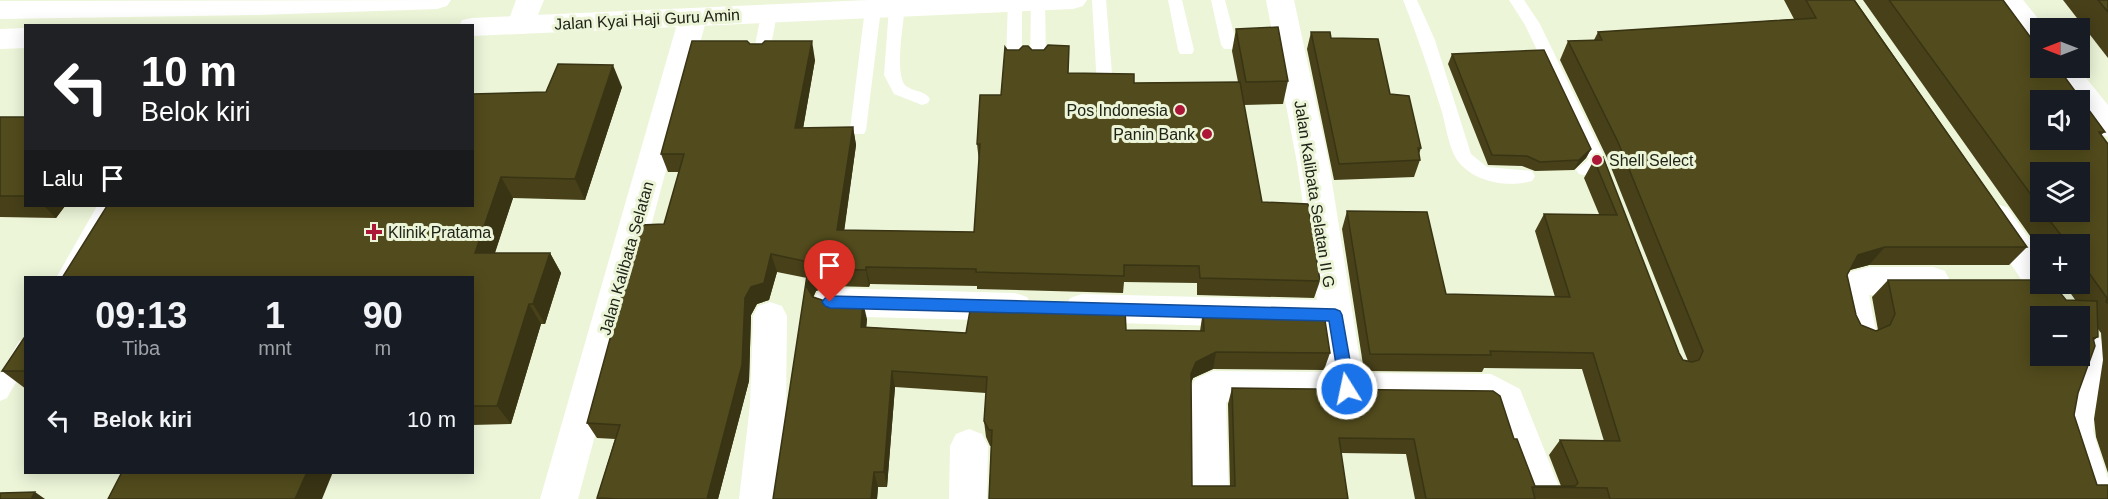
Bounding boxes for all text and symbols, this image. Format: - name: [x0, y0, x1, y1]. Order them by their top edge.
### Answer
- street label: Jalan Kyai Haji Guru Amin: [554, 6, 740, 33]
- north arrow: [2030, 18, 2090, 78]
- map controls: [2030, 18, 2090, 366]
- icon: left: [42, 48, 120, 126]
- text: 10 m: [141, 48, 237, 95]
- button: sound: [2030, 90, 2090, 150]
- text: Belok kiri: [141, 97, 251, 127]
- street label: Jalan Kalibata Selatan II G: [1291, 99, 1338, 289]
- place label: Pos Indonesia: [1067, 102, 1168, 119]
- marker: Pos Indonesia: [1173, 103, 1187, 117]
- place label: Panin Bank: [1113, 126, 1196, 143]
- marker: Panin Bank: [1200, 127, 1214, 141]
- place label: Shell Select: [1609, 152, 1694, 169]
- marker: Shell Select: [1590, 153, 1604, 167]
- icon: arrive: [96, 162, 129, 195]
- button: layers: [2030, 162, 2090, 222]
- text: Lalu: [42, 166, 84, 191]
- street label: Jalan Kalibata Selatan: [596, 179, 657, 337]
- marker: Klinik Pratama: [365, 223, 383, 241]
- place label: Klinik Pratama: [388, 224, 491, 241]
- button: +: [2030, 234, 2090, 294]
- pin: [804, 240, 855, 302]
- icon: arrive: [813, 249, 846, 282]
- text: 09:13: [95, 295, 187, 336]
- text: 1: [265, 295, 285, 336]
- text: 90: [363, 295, 403, 336]
- button: −: [2030, 306, 2090, 366]
- text: Tiba: [122, 337, 160, 359]
- text: mnt: [258, 337, 292, 359]
- text: m: [374, 337, 391, 359]
- position arrow: [1315, 357, 1379, 421]
- icon: left: [42, 404, 75, 437]
- text: Belok kiri: [93, 407, 192, 432]
- text: 10 m: [407, 407, 456, 432]

